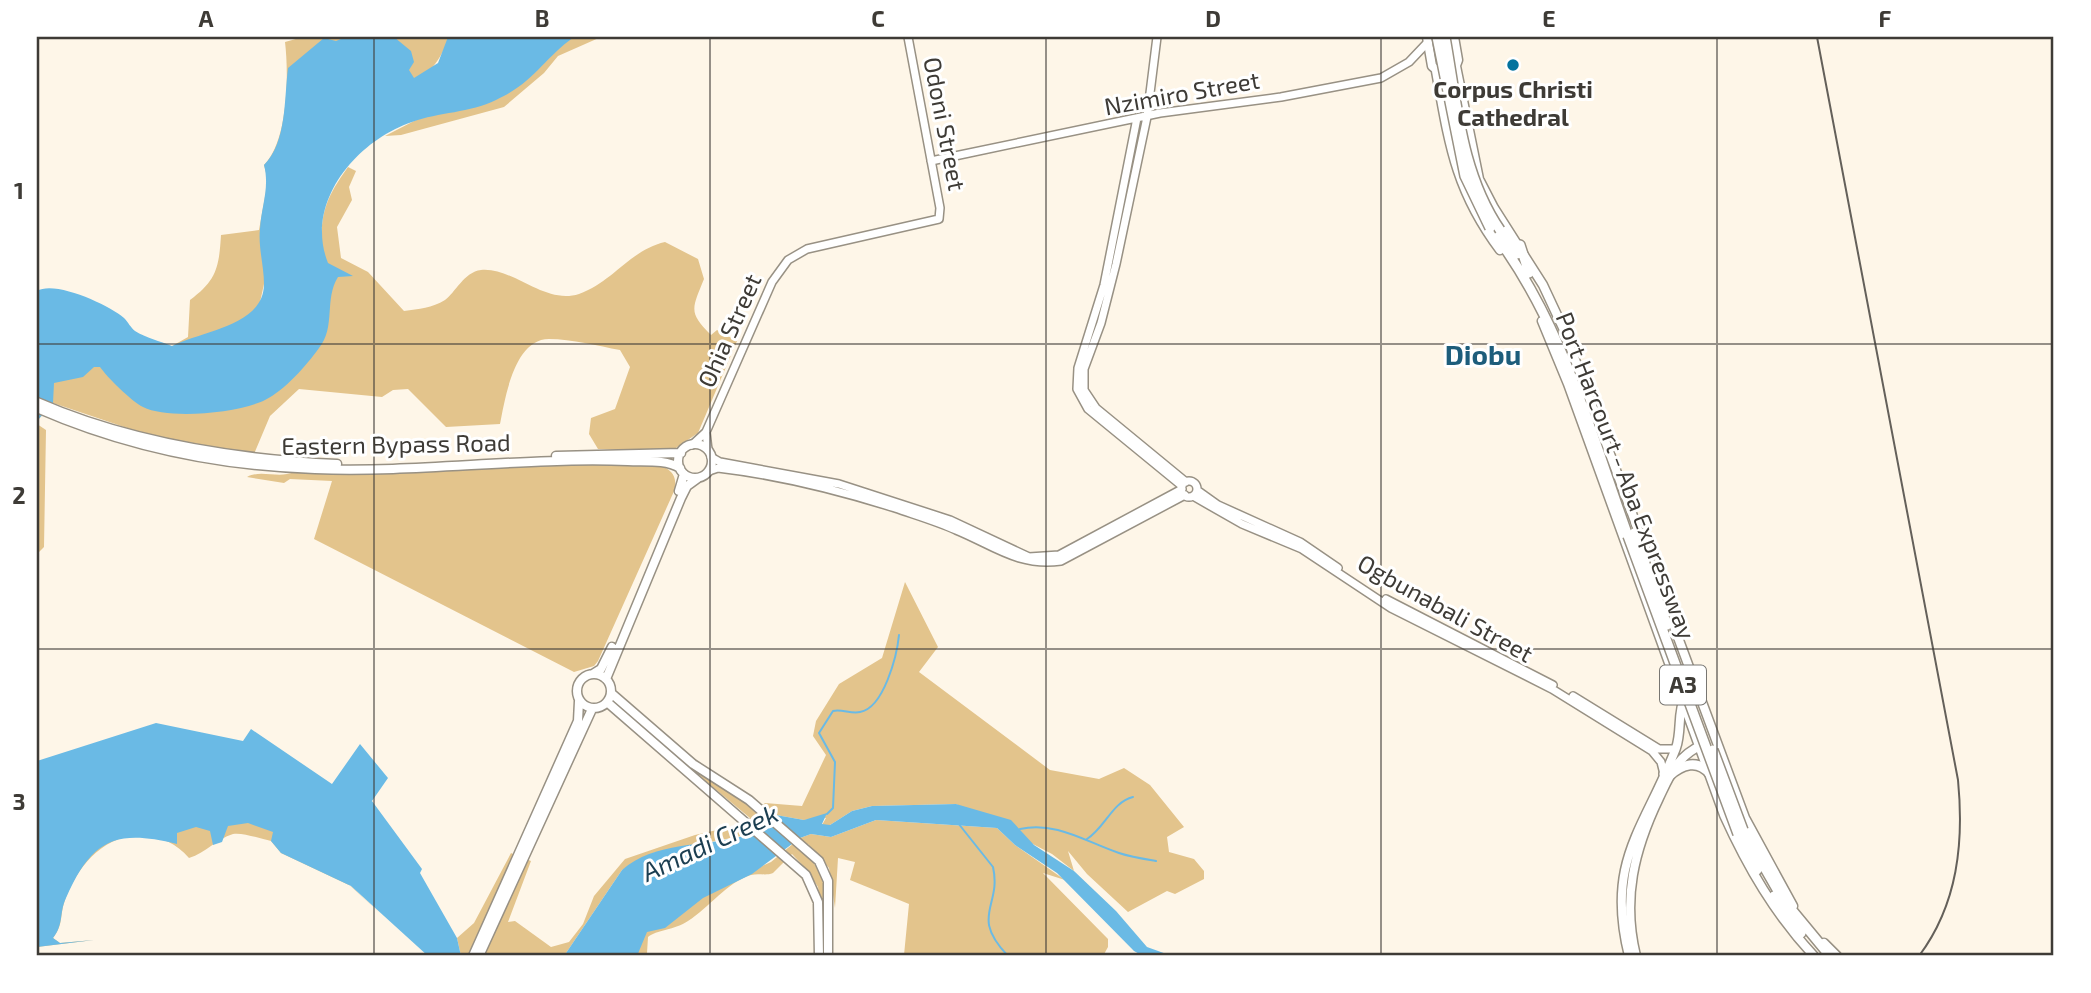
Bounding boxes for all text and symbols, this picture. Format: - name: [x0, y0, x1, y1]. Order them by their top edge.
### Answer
- text: A: [198, 4, 214, 32]
- text: B: [535, 4, 549, 32]
- text: C: [871, 4, 885, 32]
- text: D: [1205, 4, 1221, 32]
- text: E: [1542, 4, 1556, 32]
- text: F: [1879, 4, 1892, 32]
- street label: Odoni Street: [918, 55, 973, 193]
- marker: Corpus Christi Cathedral: [1505, 57, 1521, 73]
- street label: Nzimiro Street: [1102, 65, 1262, 120]
- place label: Corpus Christi Cathedral: [1433, 74, 1593, 131]
- text: 1: [14, 176, 24, 204]
- street label: Ohia Street: [691, 269, 767, 392]
- street label: Port Harcourt - Aba Expressway: [1550, 308, 1702, 643]
- district label: Diobu: [1445, 337, 1521, 371]
- street label: Eastern Bypass Road: [281, 427, 511, 460]
- text: 2: [12, 481, 26, 509]
- street label: Ogbunabali Street: [1353, 548, 1538, 668]
- road number: A3: [1660, 666, 1706, 705]
- text: 3: [12, 787, 26, 815]
- water label: Amadi Creek: [635, 797, 783, 887]

